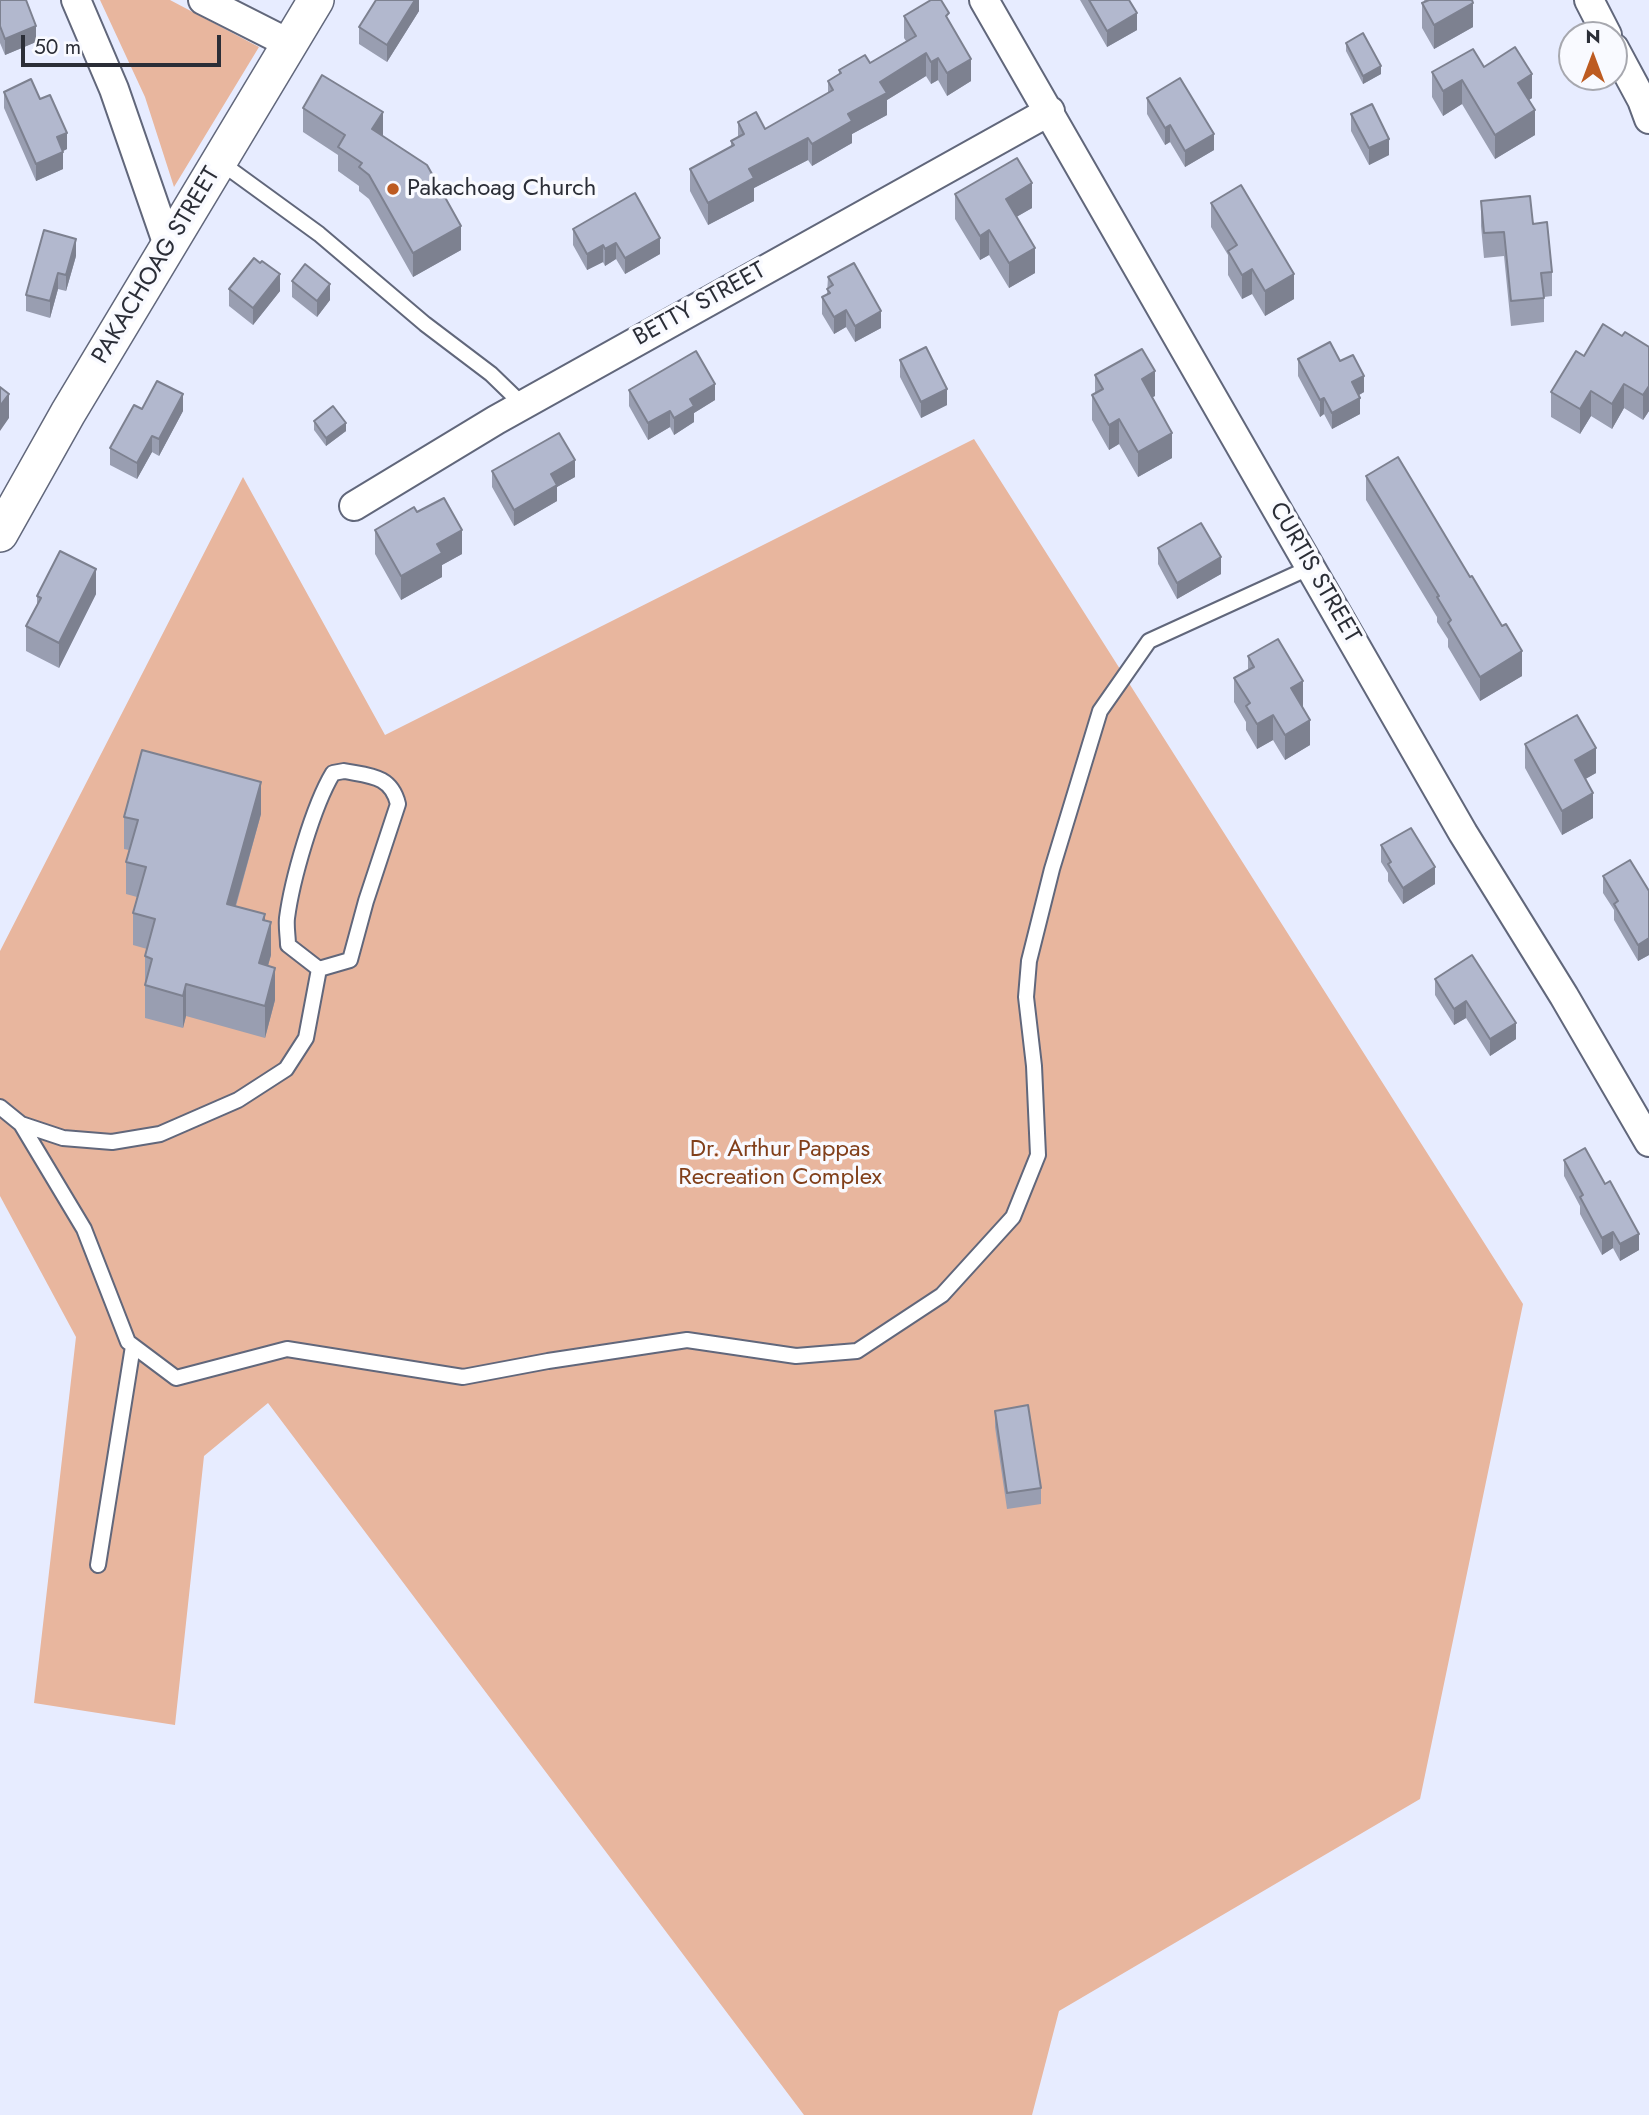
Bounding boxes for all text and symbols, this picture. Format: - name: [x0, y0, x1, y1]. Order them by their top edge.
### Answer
- scale bar: [24, 21, 224, 65]
- north arrow: [1558, 21, 1628, 91]
- text: N: [1585, 23, 1601, 50]
- text: 50 m: [34, 32, 81, 62]
- street label: PAKACHOAG STREET: [87, 163, 227, 369]
- place label: Pakachoag Church: [407, 175, 596, 203]
- marker: Pakachoag Church: [385, 181, 401, 197]
- street label: BETTY STREET: [629, 257, 771, 353]
- street label: CURTIS STREET: [1262, 498, 1366, 648]
- park label: Dr. Arthur Pappas Recreation Complex: [678, 1136, 882, 1192]

